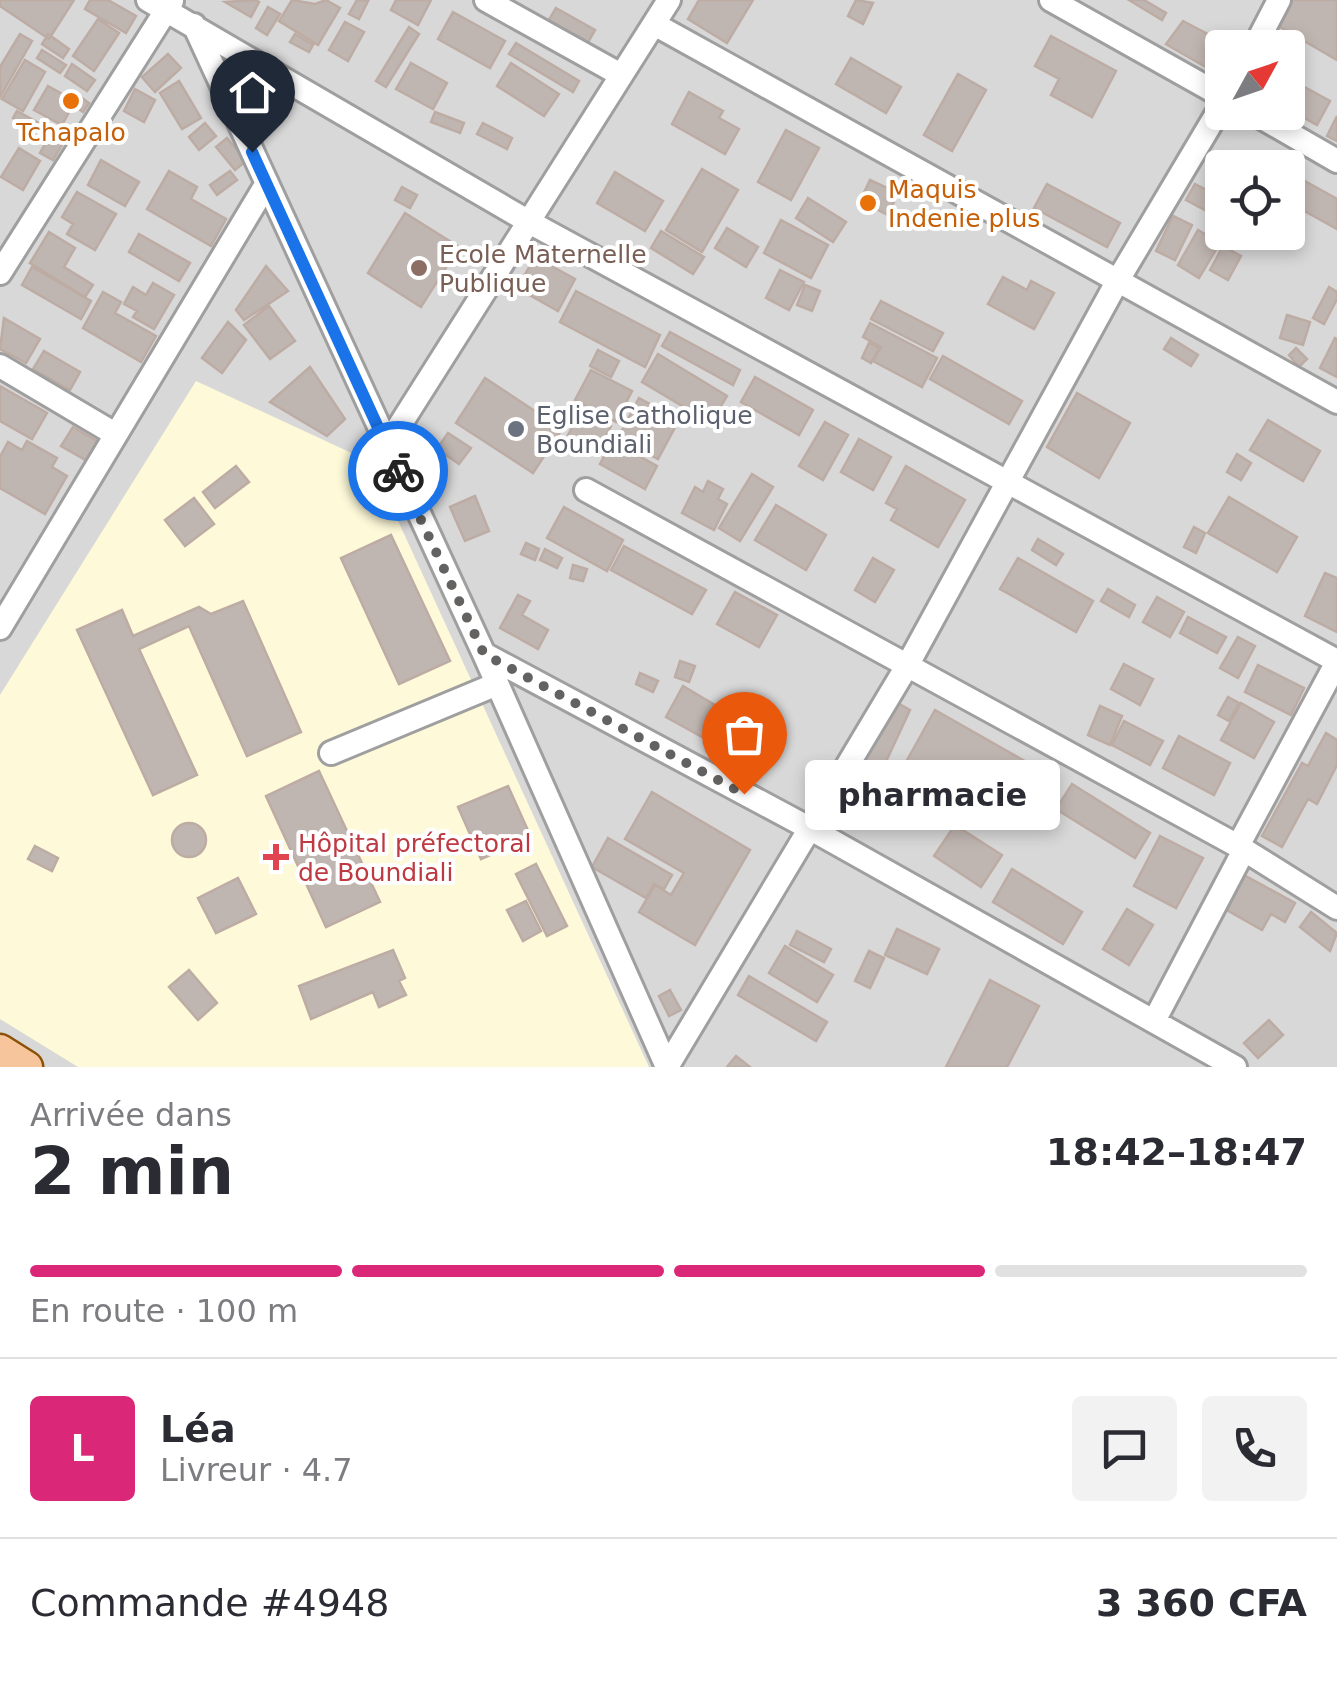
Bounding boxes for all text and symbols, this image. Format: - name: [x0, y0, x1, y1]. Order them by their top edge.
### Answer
- north arrow: [1205, 30, 1305, 130]
- map controls: [1205, 30, 1305, 250]
- pin: [210, 50, 295, 153]
- icon: home: [225, 65, 280, 120]
- marker: Tchapalo: [60, 90, 82, 112]
- place label: Tchapalo: [15, 118, 126, 147]
- button: locate: [1205, 150, 1305, 250]
- place label: Maquis Indenie plus: [888, 175, 1040, 233]
- marker: Maquis Indenie plus: [857, 192, 879, 214]
- place label: Ecole Maternelle Publique: [439, 240, 647, 298]
- marker: Ecole Maternelle Publique: [408, 257, 430, 279]
- place label: Eglise Catholique Boundiali: [536, 401, 753, 459]
- marker: Eglise Catholique Boundiali: [505, 418, 527, 440]
- courier: [348, 421, 448, 521]
- icon: bike: [371, 444, 426, 499]
- pin: [702, 692, 787, 795]
- icon: bag: [717, 707, 772, 762]
- callout: pharmacie: [804, 759, 1059, 829]
- text: pharmacie: [838, 776, 1027, 814]
- place label: Hôpital préfectoral de Boundiali: [298, 829, 531, 887]
- marker: Hôpital préfectoral de Boundiali: [263, 844, 289, 870]
- text: Arrivée dans: [30, 1096, 232, 1134]
- text: 18:42–18:47: [1046, 1130, 1307, 1174]
- text: 2 min: [30, 1134, 234, 1209]
- text: En route · 100 m: [30, 1292, 298, 1330]
- button: chat: [1072, 1396, 1177, 1501]
- button: phone: [1202, 1396, 1307, 1501]
- text: Léa: [160, 1407, 236, 1451]
- text: L: [70, 1426, 95, 1470]
- text: Livreur · 4.7: [160, 1451, 353, 1489]
- text: Commande #4948: [30, 1581, 389, 1625]
- text: 3 360 CFA: [1096, 1581, 1307, 1625]

